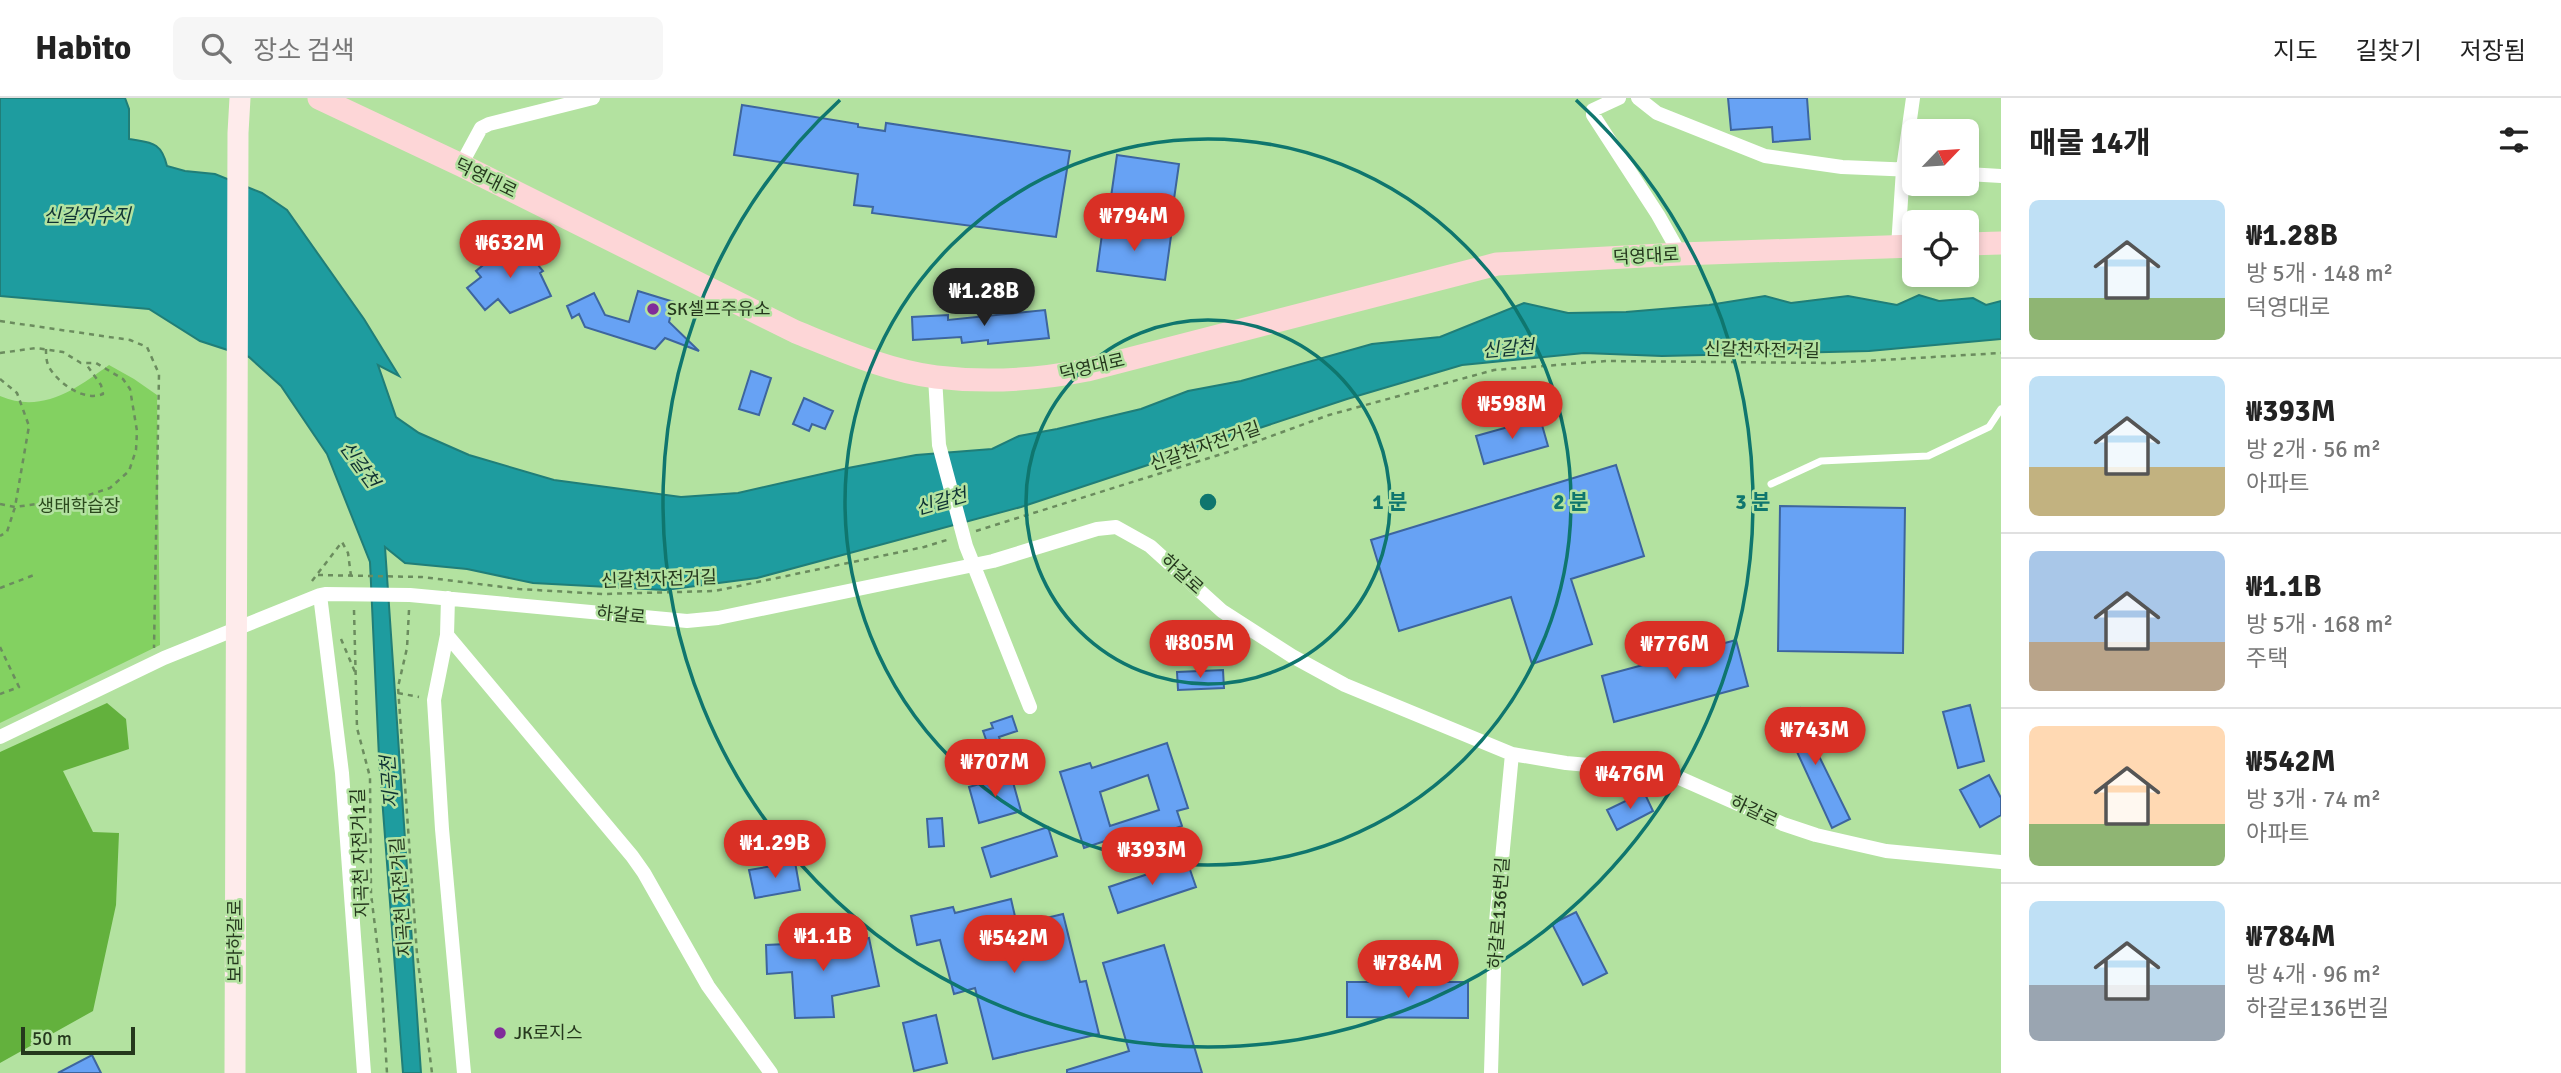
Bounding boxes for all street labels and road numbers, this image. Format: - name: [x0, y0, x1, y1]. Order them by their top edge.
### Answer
- street label: 덕영대로: [451, 154, 521, 202]
- street label: 덕영대로: [1612, 243, 1680, 269]
- street label: 신갈천자전거길: [1704, 338, 1820, 362]
- street label: 덕영대로: [1057, 349, 1127, 385]
- street label: 신갈천자전거길: [1147, 417, 1263, 475]
- street label: 하갈로: [1156, 549, 1208, 599]
- street label: 신갈천자전거길: [601, 566, 717, 592]
- street label: 하갈로: [595, 601, 647, 629]
- street label: 지곡천 자전거1길: [347, 788, 373, 918]
- street label: 하갈로: [1727, 791, 1781, 831]
- street label: 지곡천 자전거길: [386, 836, 416, 958]
- street label: 하갈로136번길: [1484, 856, 1514, 970]
- street label: 보라하갈로: [224, 900, 246, 982]

